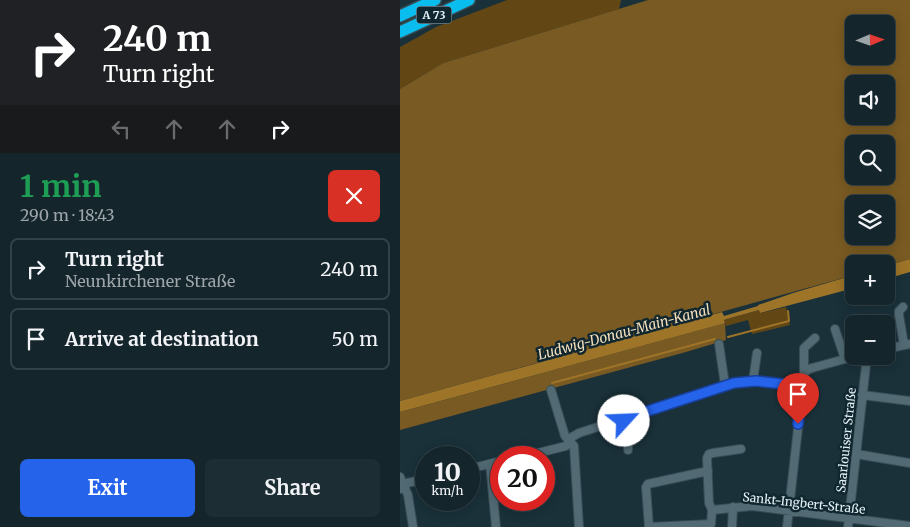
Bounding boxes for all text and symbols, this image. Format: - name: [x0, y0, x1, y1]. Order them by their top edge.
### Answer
- road number: A 73: [416, 6, 452, 24]
- north arrow: [845, 15, 895, 65]
- map controls: [845, 15, 895, 365]
- text: 240 m: [103, 17, 211, 61]
- icon: right: [20, 20, 85, 85]
- text: Turn right: [103, 60, 214, 88]
- button: sound: [845, 75, 895, 125]
- icon: left: [107, 115, 135, 143]
- icon: ahead: [160, 115, 188, 143]
- icon: ahead: [213, 115, 241, 143]
- icon: right: [266, 115, 294, 143]
- button: search: [845, 135, 895, 185]
- text: 1 min: [20, 167, 102, 205]
- button: close: [328, 170, 380, 222]
- button: layers: [845, 195, 895, 245]
- text: 290 m · 18:43: [20, 205, 115, 225]
- text: Turn right: [65, 247, 164, 271]
- icon: right: [22, 255, 50, 283]
- button: +: [845, 255, 895, 305]
- text: 240 m: [320, 257, 378, 281]
- text: Neunkirchener Straße: [65, 271, 235, 291]
- water label: Ludwig-Donau-Main-Kanal: [536, 300, 712, 364]
- button: −: [845, 315, 895, 365]
- icon: arrive: [22, 325, 50, 353]
- text: Arrive at destination: [65, 327, 259, 351]
- text: 50 m: [332, 327, 378, 351]
- pin: [777, 373, 819, 424]
- icon: arrive: [784, 380, 812, 408]
- street label: Saarlouiser Straße: [833, 387, 859, 493]
- position arrow: [597, 394, 649, 446]
- speed limit sign: 20: [490, 446, 555, 511]
- text: 10: [434, 456, 461, 488]
- button: Exit: [20, 459, 195, 517]
- button: Share: [205, 459, 380, 517]
- text: km/h: [432, 483, 463, 498]
- street label: Sankt-Ingbert-Straße: [742, 489, 866, 517]

